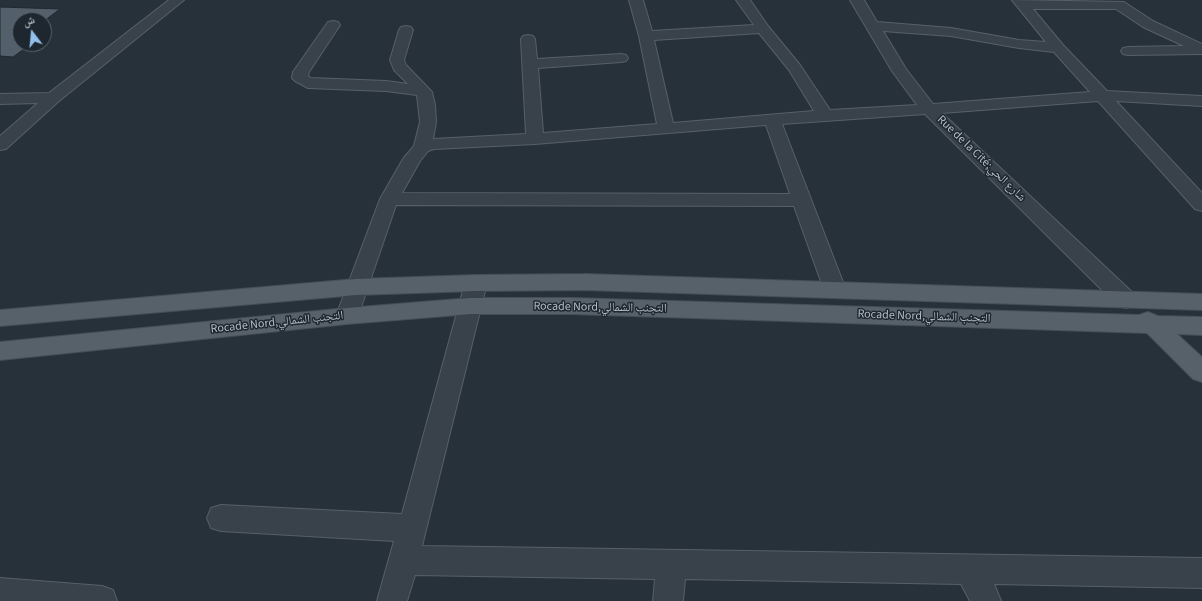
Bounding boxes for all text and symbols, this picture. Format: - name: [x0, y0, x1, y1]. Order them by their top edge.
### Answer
- north arrow: [12, 12, 52, 52]
- text: ش: [21, 12, 36, 30]
- street label: Rue de la Cité;شارع الحي: [934, 113, 1028, 205]
- street label: Rocade Nord,التجنب الشمالي: [533, 300, 667, 316]
- street label: Rocade Nord,التجنب الشمالي: [857, 307, 991, 327]
- street label: Rocade Nord,التجنب الشمالي: [210, 309, 344, 337]

